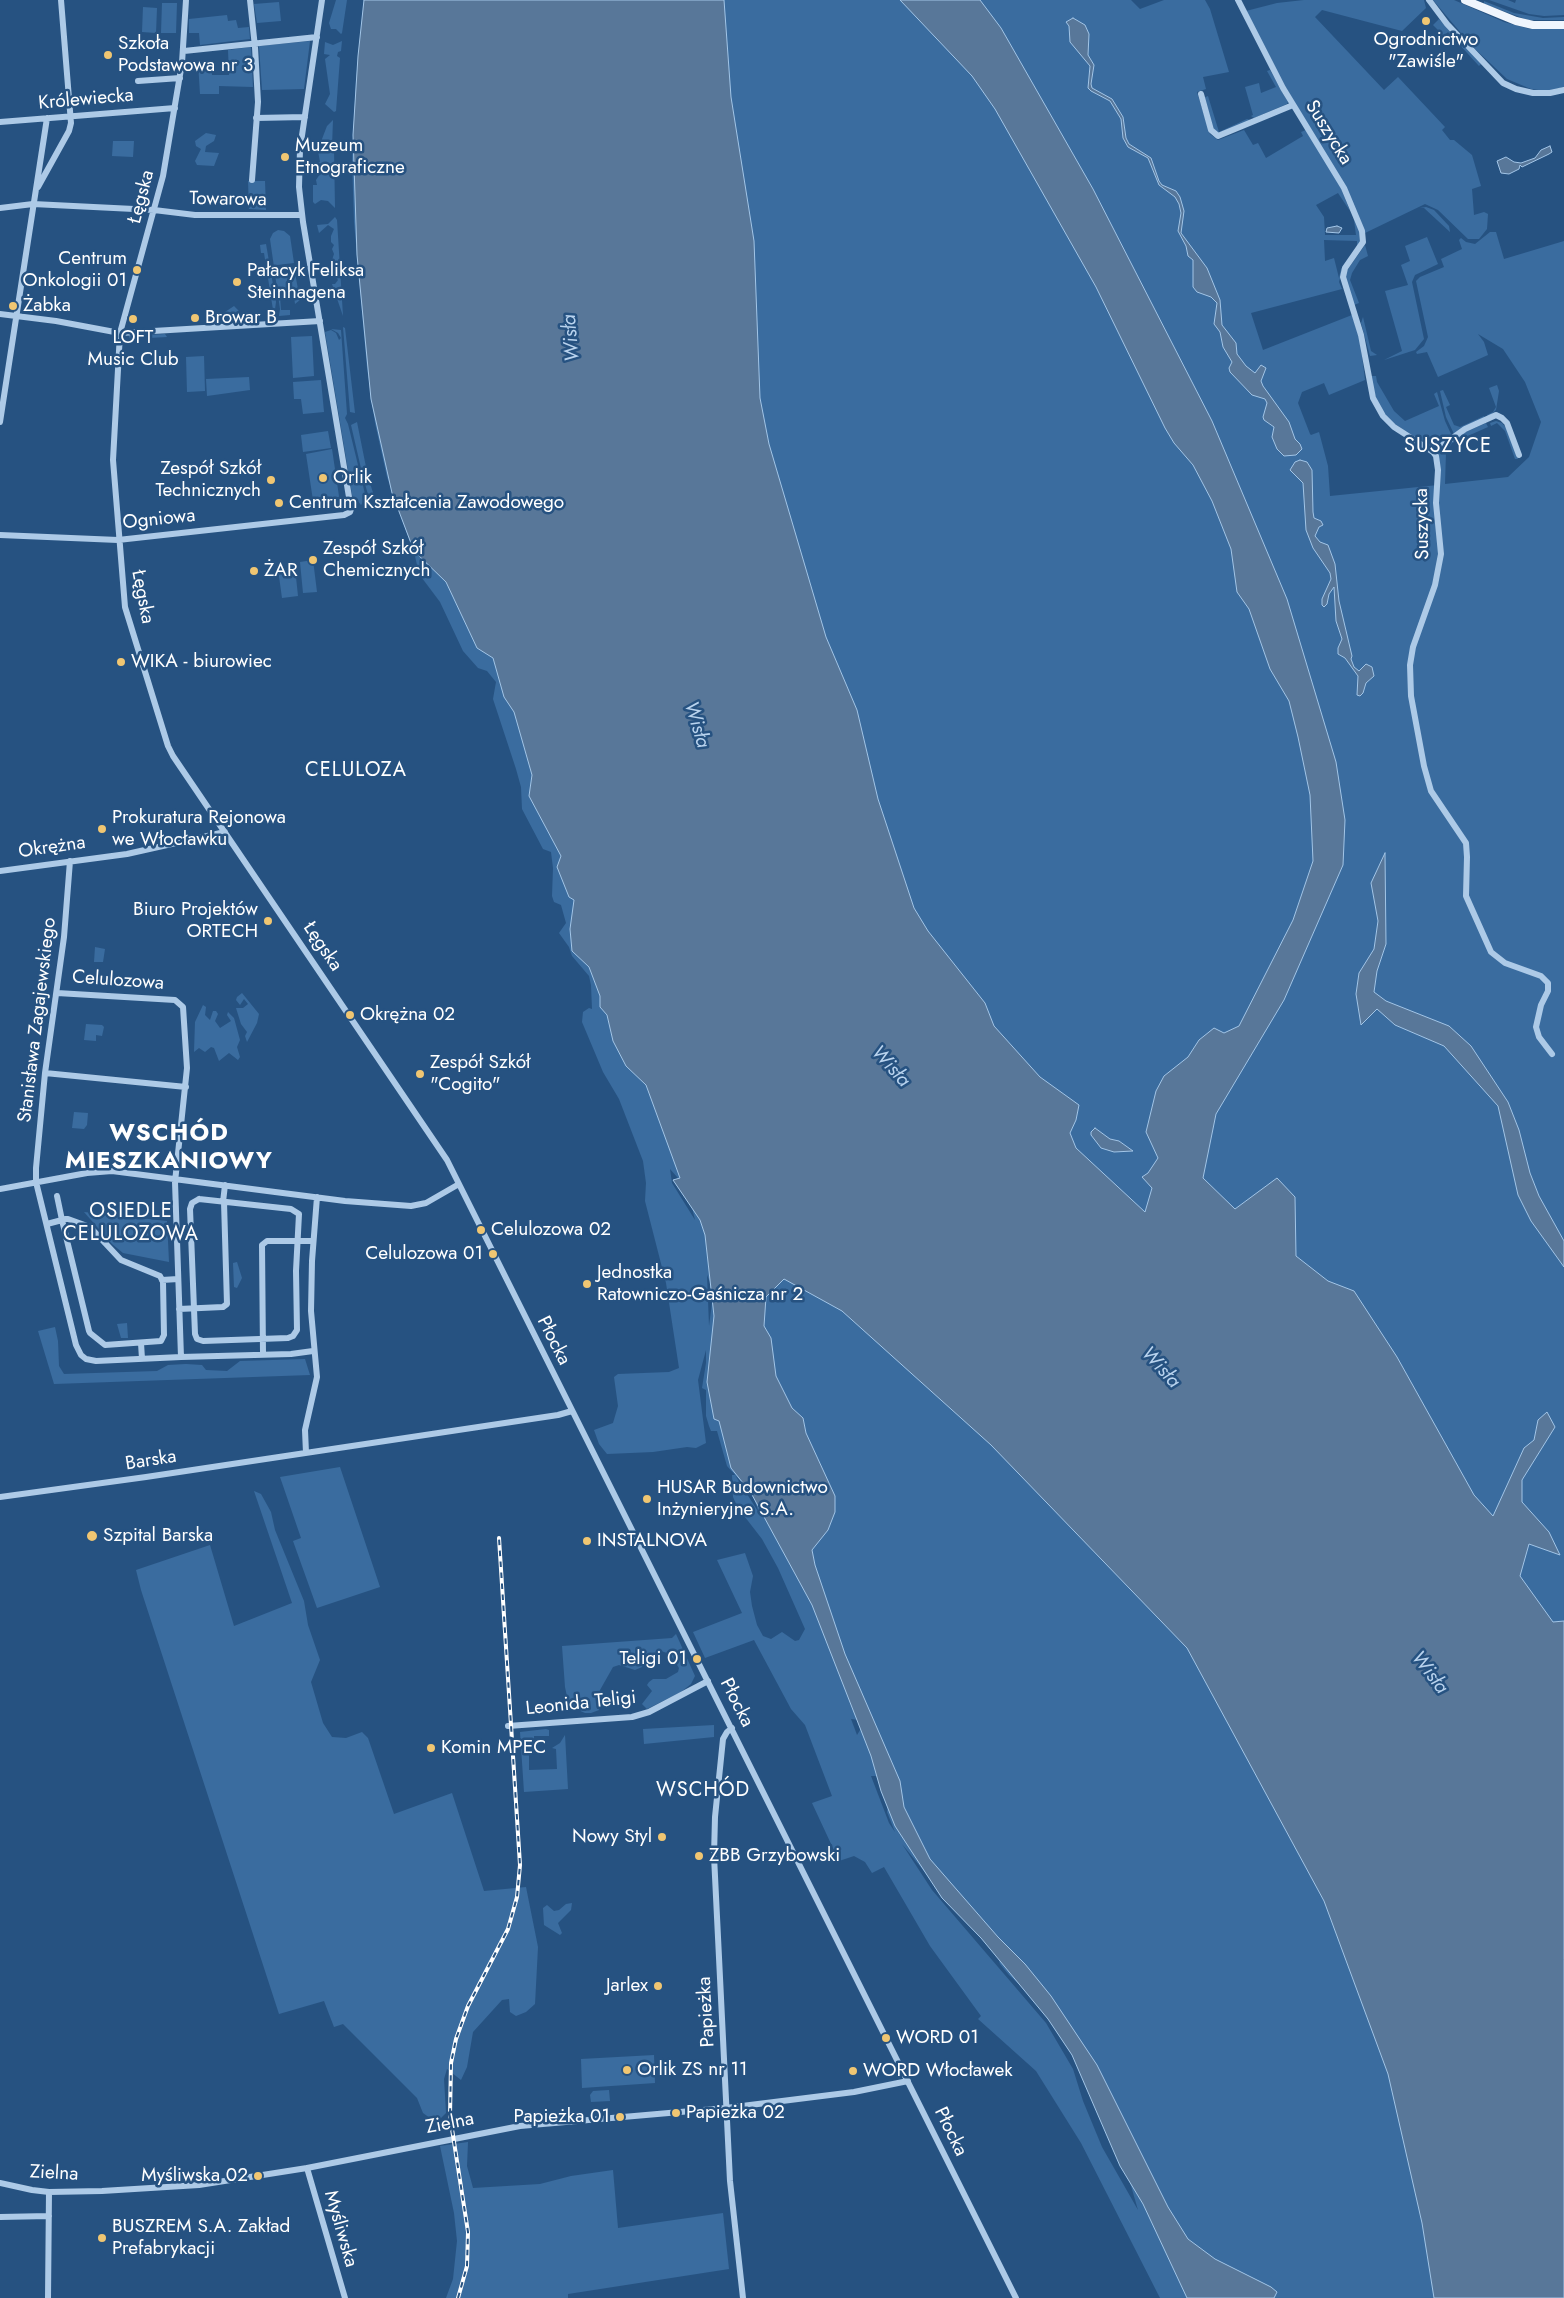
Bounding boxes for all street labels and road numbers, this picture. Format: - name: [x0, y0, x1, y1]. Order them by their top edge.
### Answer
- street label: Królewiecka: [37, 84, 135, 116]
- street label: Suszycka: [1299, 97, 1357, 169]
- street label: Łęgska: [124, 168, 160, 226]
- street label: Towarowa: [189, 188, 267, 212]
- street label: Suszycka: [1411, 488, 1435, 560]
- street label: Ogniowa: [122, 505, 196, 535]
- street label: Łęgska: [126, 568, 158, 626]
- street label: Okrężna: [17, 832, 87, 864]
- street label: Stanisława Zagajewskiego: [14, 916, 62, 1124]
- street label: Łęgska: [297, 918, 347, 976]
- street label: Celulozowa: [71, 966, 165, 996]
- street label: Płocka: [531, 1313, 575, 1369]
- street label: Barska: [124, 1446, 178, 1476]
- street label: Płocka: [714, 1675, 758, 1731]
- street label: Leonida Teligi: [525, 1687, 637, 1721]
- street label: Papieżka: [694, 1976, 720, 2048]
- street label: Płocka: [928, 2104, 972, 2160]
- street label: Zielna: [424, 2108, 476, 2140]
- street label: Zielna: [29, 2161, 79, 2187]
- street label: Myśliwska: [318, 2188, 362, 2270]

